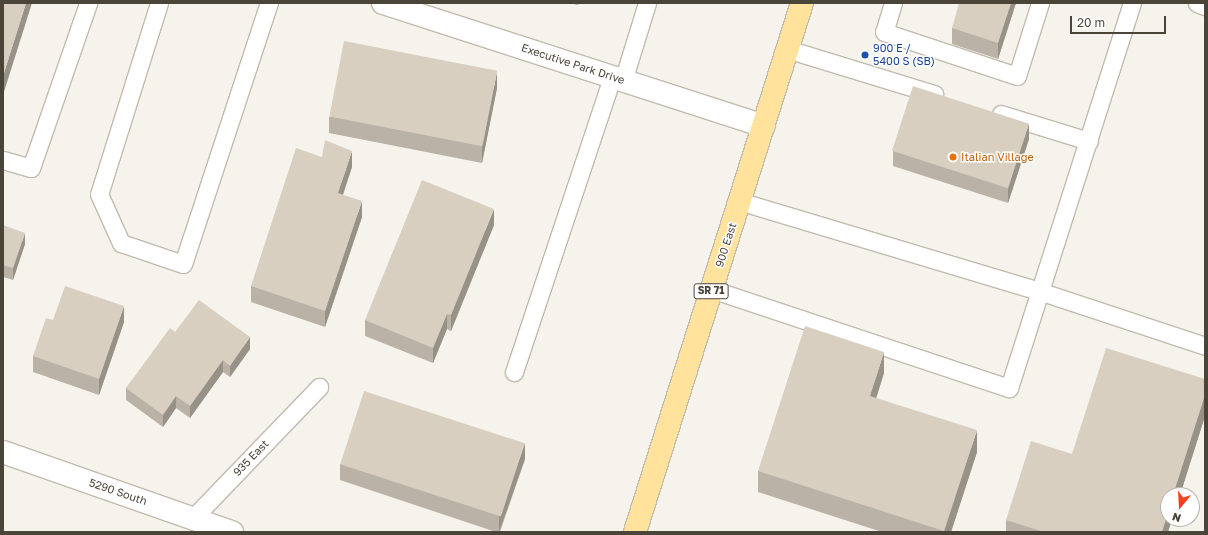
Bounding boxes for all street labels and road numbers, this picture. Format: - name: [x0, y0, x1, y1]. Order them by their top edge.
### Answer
- street label: Executive Park Drive: [520, 41, 626, 87]
- street label: 900 East: [713, 221, 739, 269]
- road number: SR 71: [693, 283, 729, 299]
- street label: 935 East: [231, 437, 271, 479]
- street label: 5290 South: [87, 476, 149, 508]

